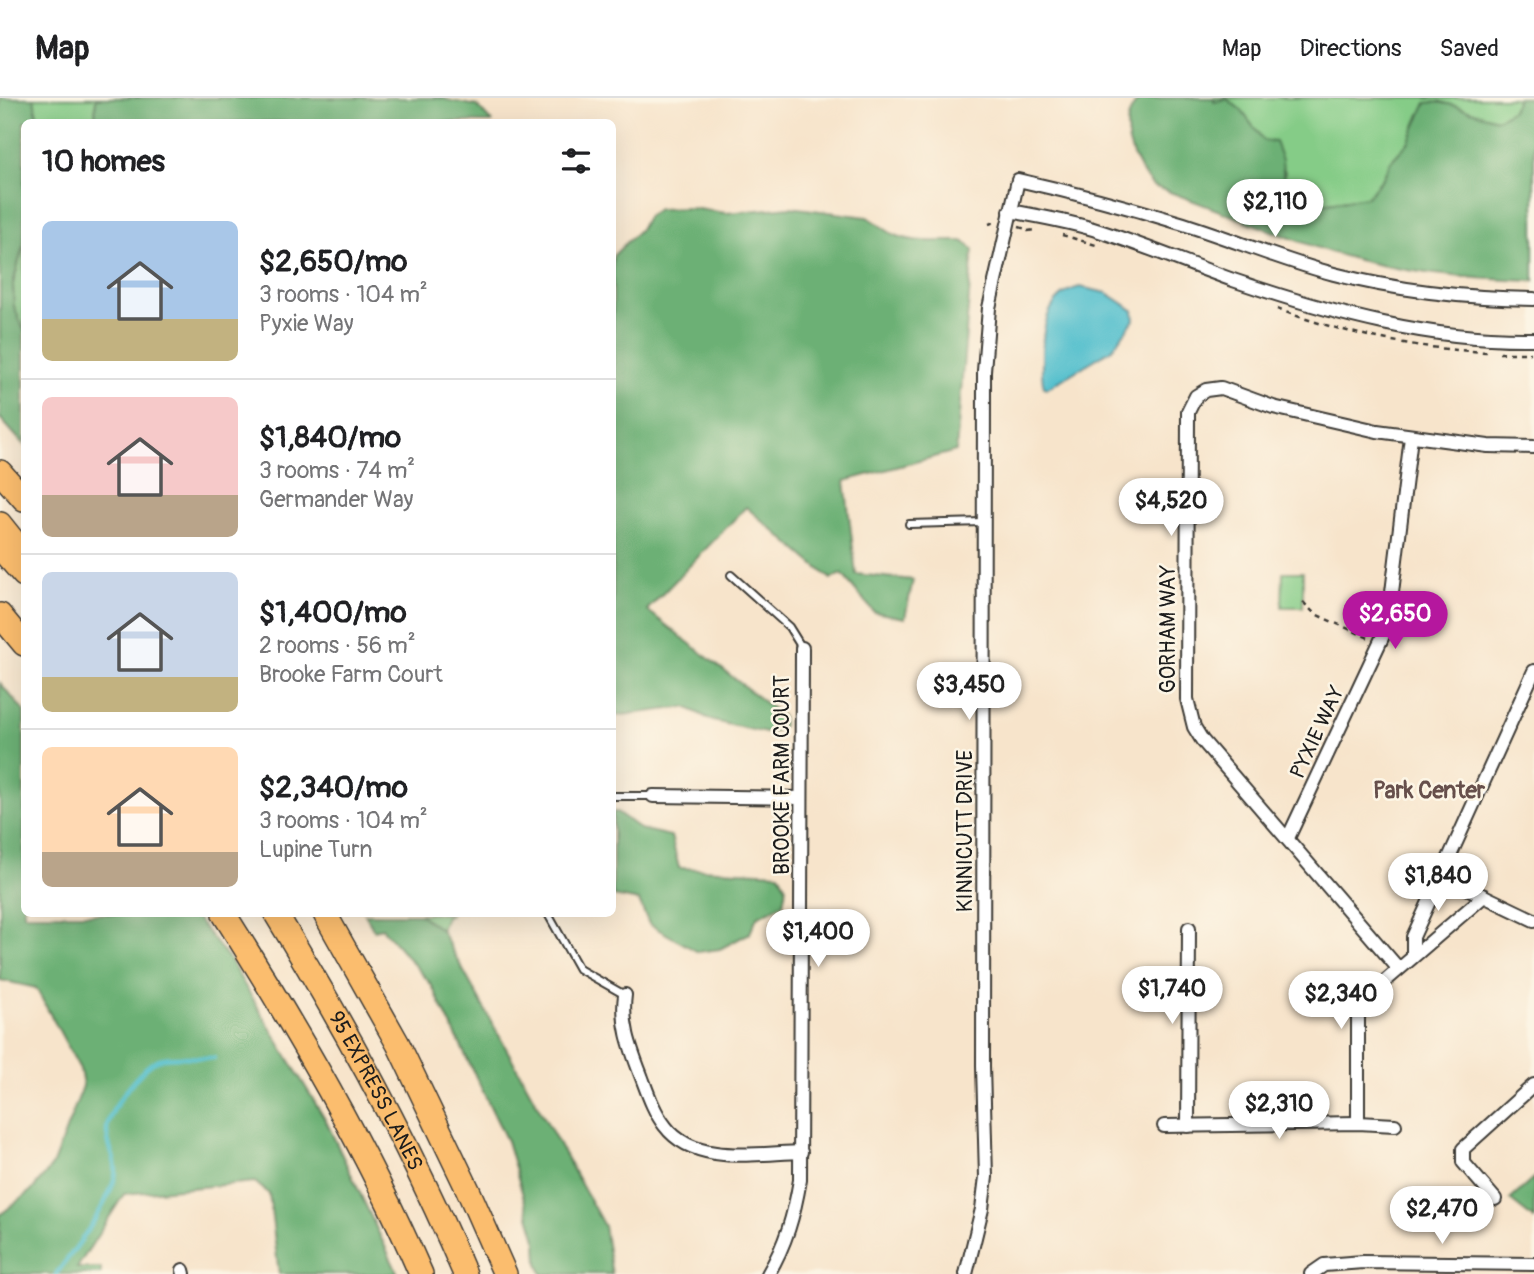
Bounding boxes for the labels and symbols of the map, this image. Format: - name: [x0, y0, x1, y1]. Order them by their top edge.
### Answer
- pin: $2,110: [1218, 180, 1332, 239]
- pin: $4,520: [1114, 478, 1228, 538]
- street label: GORHAM WAY: [1155, 565, 1182, 693]
- pin: $2,650: [1338, 592, 1452, 651]
- pin: $3,450: [912, 662, 1026, 722]
- street label: BROOKE FARM COURT: [769, 675, 796, 875]
- street label: PYXIE WAY: [1284, 681, 1351, 783]
- street label: KINNICUTT DRIVE: [952, 750, 979, 912]
- district label: Park Center: [1373, 776, 1486, 805]
- pin: $1,840: [1381, 854, 1495, 913]
- pin: $1,400: [761, 910, 875, 969]
- pin: $1,740: [1115, 967, 1229, 1026]
- pin: $2,340: [1284, 972, 1398, 1031]
- street label: 95 EXPRESS LANES: [322, 1006, 429, 1175]
- pin: $2,310: [1222, 1082, 1336, 1141]
- pin: $2,470: [1385, 1186, 1499, 1246]

